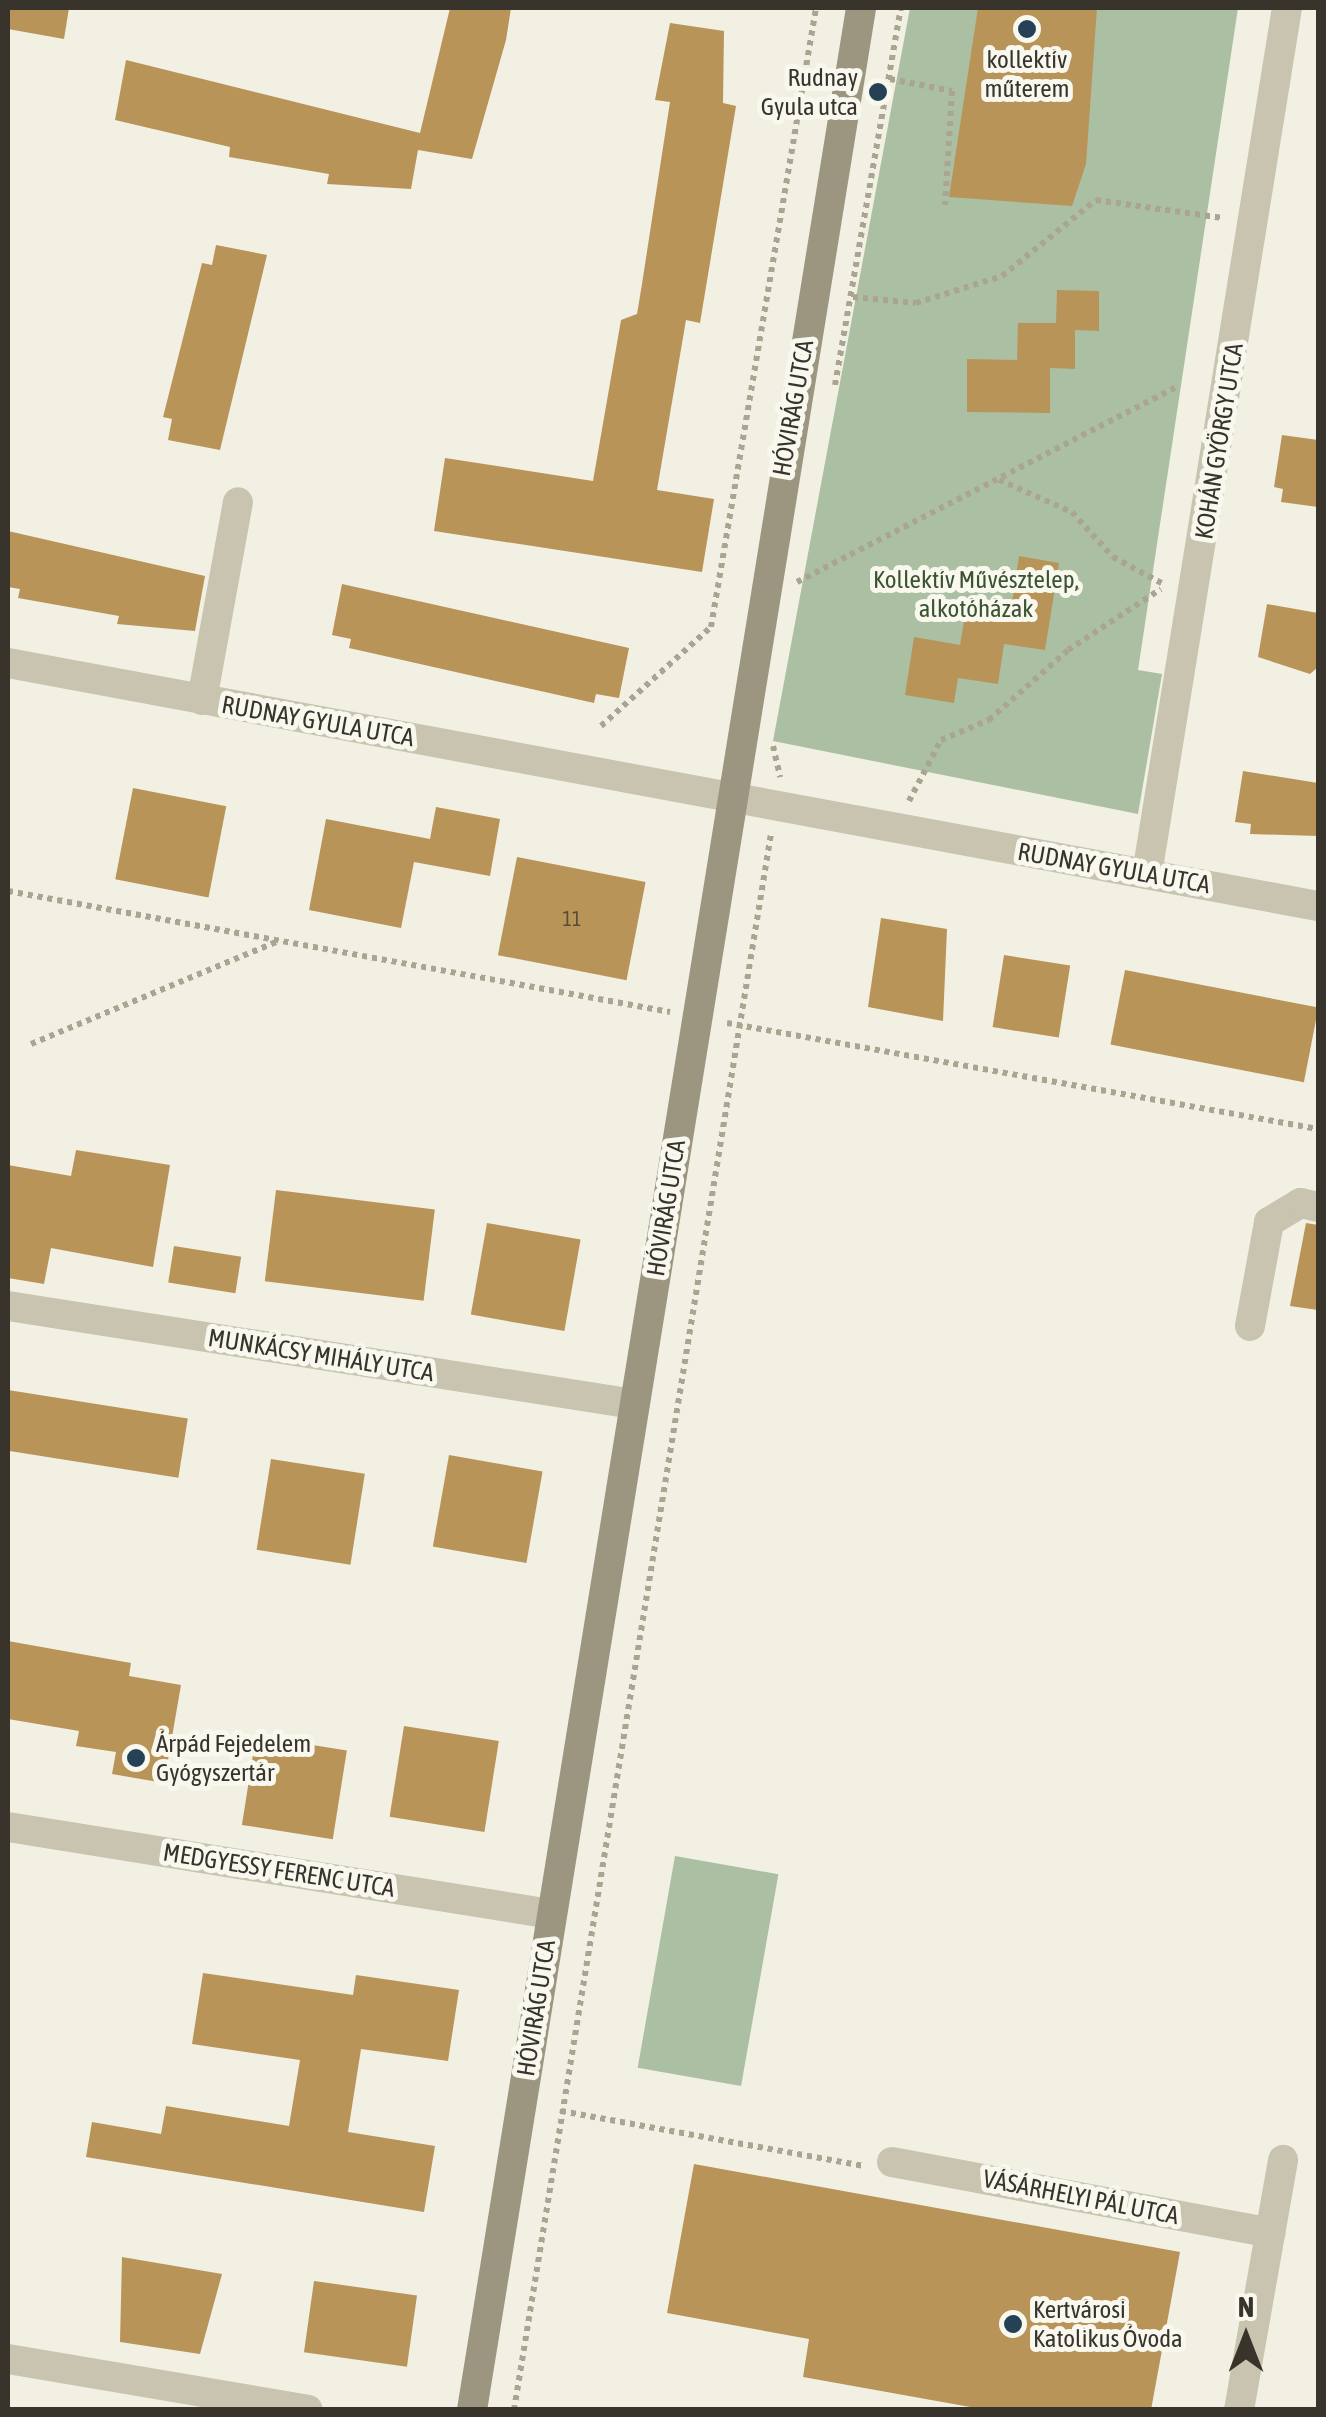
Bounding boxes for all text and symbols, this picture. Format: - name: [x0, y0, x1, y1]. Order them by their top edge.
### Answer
- marker: kollektív műterem: [1016, 18, 1038, 40]
- place label: kollektív műterem: [984, 45, 1070, 104]
- place label: Rudnay Gyula utca: [761, 63, 858, 122]
- marker: Rudnay Gyula utca: [867, 81, 889, 103]
- street label: HÓVIRÁG UTCA: [766, 338, 820, 478]
- street label: KOHÁN GYÖRGY UTCA: [1189, 341, 1249, 541]
- park label: Kollektív Művésztelep, alkotóházak: [873, 565, 1079, 624]
- street label: RUDNAY GYULA UTCA: [219, 689, 417, 753]
- street label: RUDNAY GYULA UTCA: [1015, 836, 1213, 900]
- house number: 11: [563, 906, 581, 930]
- street label: HÓVIRÁG UTCA: [640, 1138, 692, 1278]
- street label: MUNKÁCSY MIHÁLY UTCA: [206, 1322, 436, 1388]
- place label: Árpád Fejedelem Gyógyszertár: [156, 1729, 311, 1788]
- marker: Árpád Fejedelem Gyógyszertár: [125, 1747, 147, 1769]
- street label: MEDGYESSY FERENC UTCA: [161, 1837, 397, 1903]
- street label: HÓVIRÁG UTCA: [510, 1938, 562, 2078]
- street label: VÁSÁRHELYI PÁL UTCA: [981, 2163, 1181, 2231]
- north arrow: [1196, 2287, 1296, 2387]
- text: N: [1238, 2291, 1254, 2323]
- place label: Kertvárosi Katolikus Óvoda: [1033, 2295, 1183, 2354]
- marker: Kertvárosi Katolikus Óvoda: [1002, 2313, 1024, 2335]

